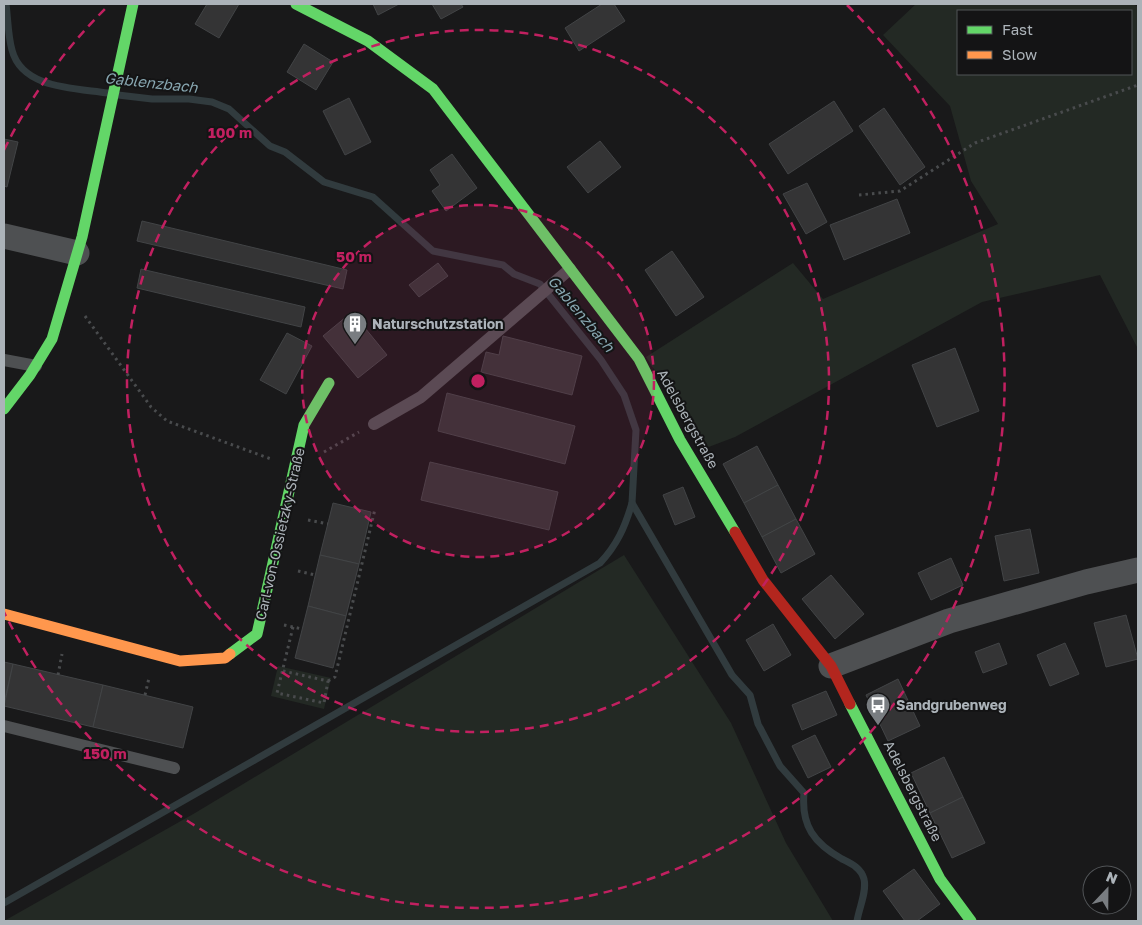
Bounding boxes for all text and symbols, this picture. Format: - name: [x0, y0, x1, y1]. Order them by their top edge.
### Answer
- legend: [957, 10, 1132, 75]
- text: Fast: [1002, 20, 1033, 38]
- text: Slow: [1002, 45, 1037, 63]
- water label: Gablenzbach: [104, 68, 199, 96]
- text: 100 m: [208, 123, 252, 141]
- text: 50 m: [336, 247, 372, 265]
- water label: Gablenzbach: [545, 272, 619, 356]
- building icon: Naturschutzstation: [342, 311, 368, 345]
- place label: Naturschutzstation: [372, 315, 504, 332]
- street label: Adelsbergstraße: [654, 366, 723, 471]
- centre of rings: [469, 372, 487, 390]
- street label: Carl-von-Ossietzky-Straße: [251, 446, 308, 622]
- bus stop icon: Sandgrubenweg: [865, 692, 891, 726]
- place label: Sandgrubenweg: [896, 696, 1007, 713]
- street label: Adelsbergstraße: [881, 737, 946, 844]
- text: 150 m: [83, 744, 127, 762]
- north arrow: [1082, 865, 1132, 915]
- text: N: [1104, 868, 1120, 887]

